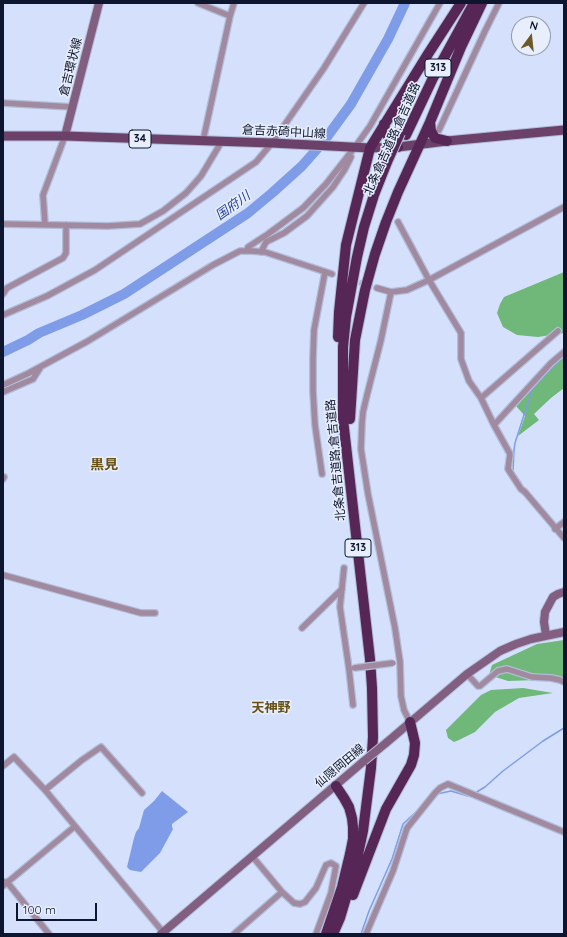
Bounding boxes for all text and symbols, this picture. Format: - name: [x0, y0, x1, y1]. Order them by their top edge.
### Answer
- north arrow: [511, 16, 551, 56]
- text: N: [528, 18, 540, 33]
- street label: 倉吉環状線: [57, 36, 85, 98]
- road number: 313: [425, 59, 451, 77]
- street label: 北条倉吉道路;倉吉道路: [361, 80, 423, 198]
- street label: 倉吉赤碕中山線: [242, 123, 326, 141]
- road number: 34: [129, 130, 151, 148]
- water label: 国府川: [213, 188, 253, 224]
- street label: 北条倉吉道路;倉吉道路: [323, 398, 349, 522]
- district label: 黒見: [90, 457, 118, 473]
- road number: 313: [345, 539, 371, 557]
- district label: 天神野: [252, 700, 290, 716]
- street label: 仙隠岡田線: [312, 741, 368, 791]
- scale bar: [18, 895, 99, 921]
- text: 100 m: [23, 902, 56, 917]

